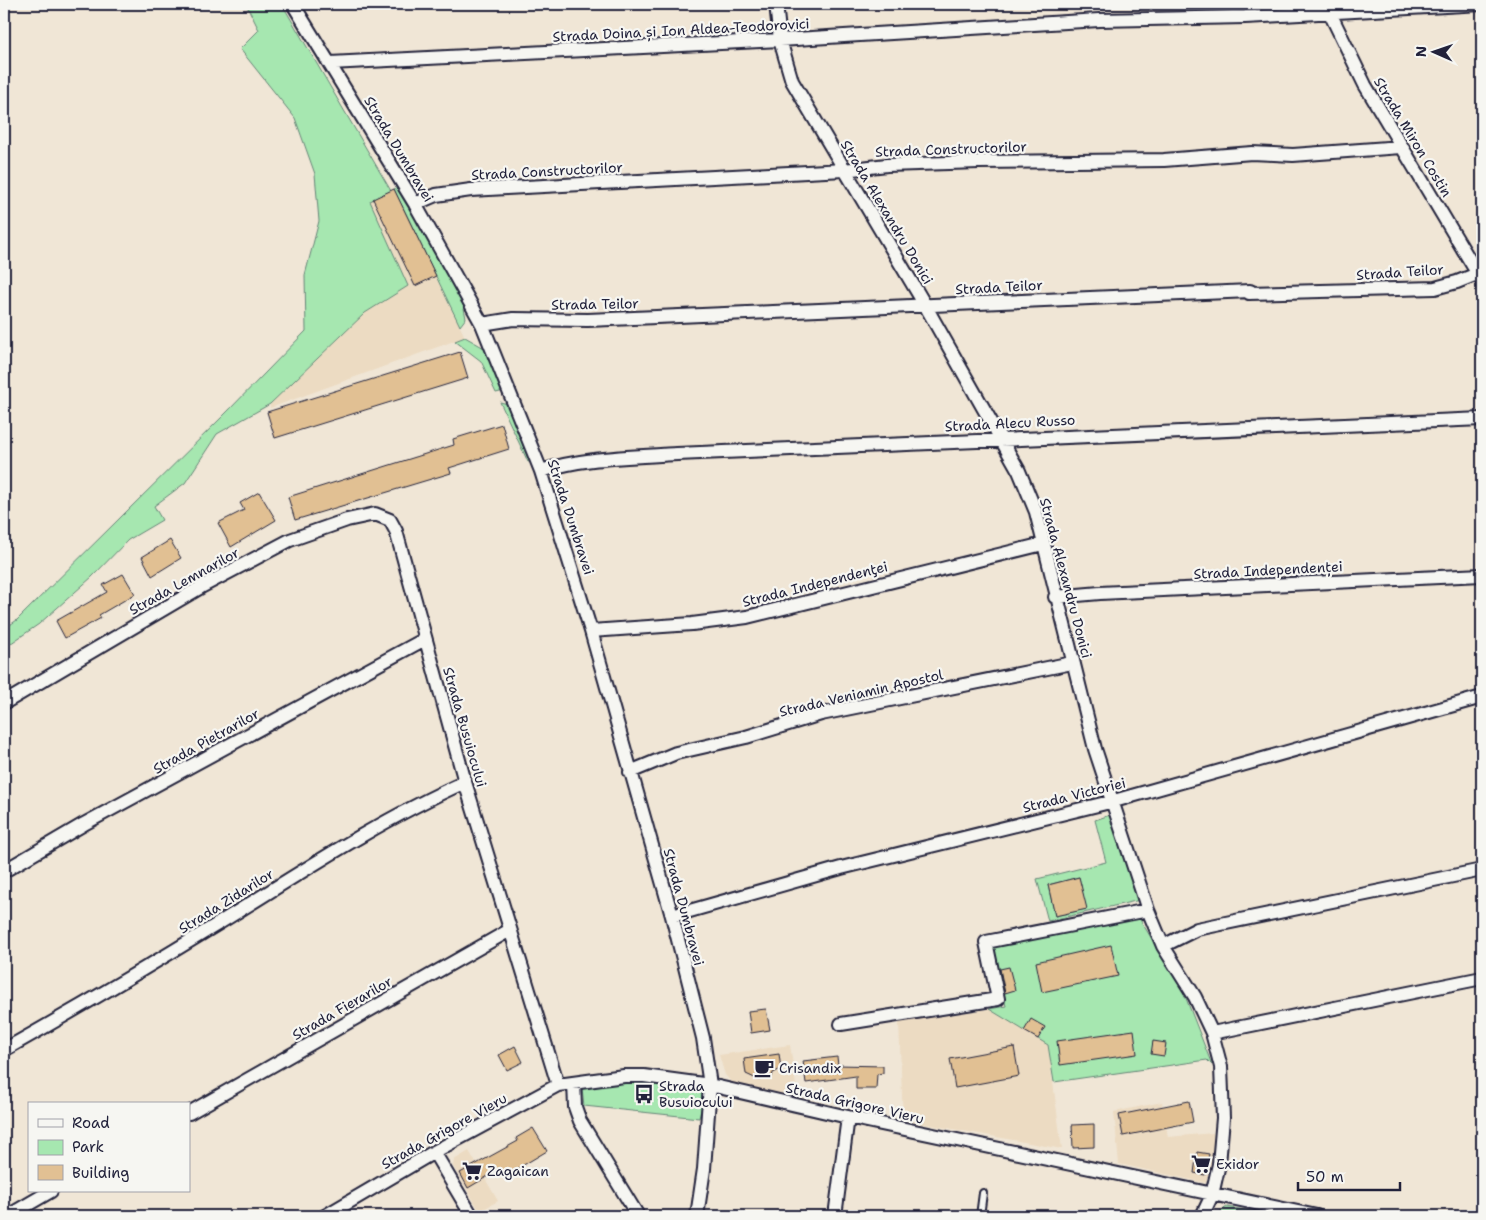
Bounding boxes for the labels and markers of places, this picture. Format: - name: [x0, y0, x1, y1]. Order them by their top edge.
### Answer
- cafe icon: Crisandix: [753, 1057, 775, 1079]
- place label: Crisandix: [779, 1059, 841, 1077]
- place label: Strada Busuiocului: [659, 1077, 733, 1111]
- bus stop icon: Strada Busuiocului: [633, 1083, 655, 1105]
- supermarket icon: Exidor: [1190, 1153, 1212, 1175]
- place label: Exidor: [1216, 1155, 1260, 1173]
- supermarket icon: Zagaican: [461, 1160, 483, 1182]
- place label: Zagaican: [487, 1162, 549, 1180]

